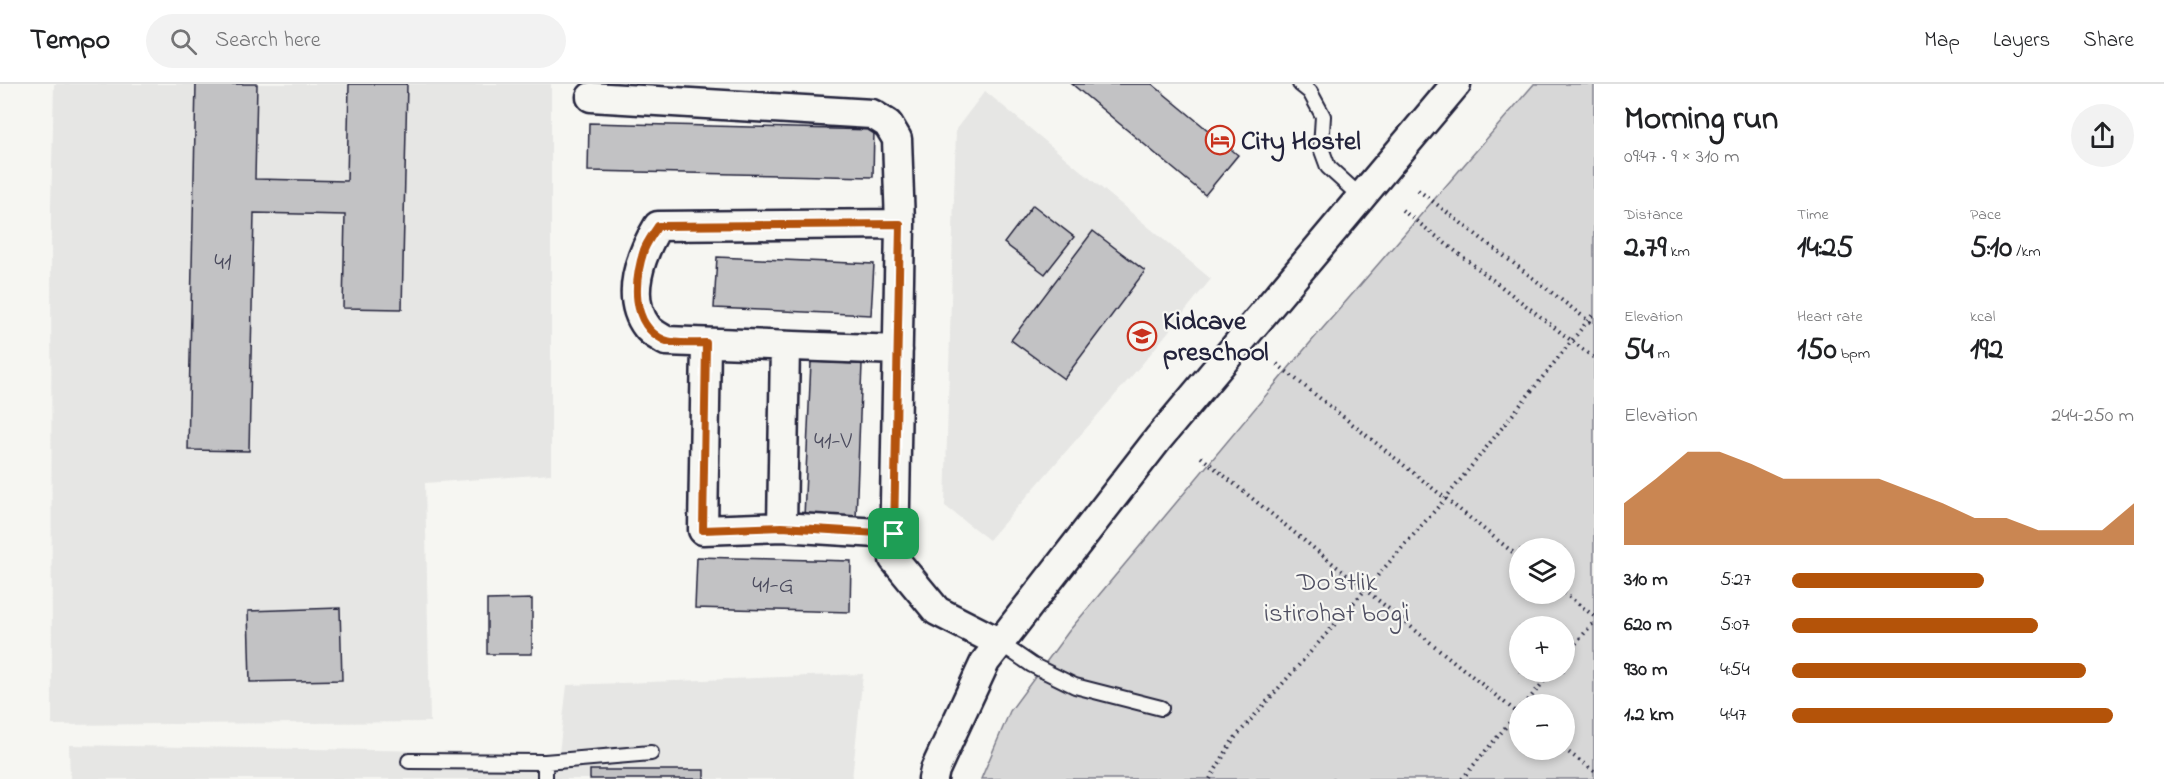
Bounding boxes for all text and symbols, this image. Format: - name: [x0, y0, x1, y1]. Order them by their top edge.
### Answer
- search box: [146, 14, 566, 68]
- text: Tempo: [30, 21, 110, 62]
- icon: search: [167, 25, 200, 58]
- text: Search here: [215, 25, 321, 57]
- text: Map: [1924, 26, 1960, 56]
- text: Layers: [1993, 26, 2050, 56]
- text: Share: [2083, 26, 2134, 56]
- text: Morning run: [1624, 96, 1778, 144]
- button: share: [2071, 104, 2134, 167]
- place label: City Hostel: [1241, 123, 1361, 162]
- hotel icon: City Hostel: [1204, 124, 1236, 156]
- text: 09:47 · 9 × 310 m: [1624, 143, 1739, 172]
- text: Distance: [1624, 203, 1683, 227]
- text: Time: [1797, 203, 1829, 227]
- text: Pace: [1970, 203, 2001, 227]
- text: 2.79: [1624, 227, 1666, 271]
- text: 14:25: [1797, 227, 1854, 271]
- text: 5:10: [1970, 227, 2012, 271]
- text: km: [1666, 240, 1690, 264]
- text: /km: [2012, 240, 2041, 264]
- house number: 41: [214, 246, 232, 281]
- place label: Kidcave preschool: [1163, 303, 1269, 373]
- text: Elevation: [1624, 305, 1683, 329]
- text: Heart rate: [1797, 305, 1863, 329]
- text: kcal: [1970, 305, 1995, 329]
- school or university icon: Kidcave preschool: [1126, 320, 1158, 352]
- text: 54: [1624, 329, 1654, 373]
- text: 150: [1797, 329, 1837, 373]
- text: 192: [1970, 329, 2003, 373]
- text: m: [1654, 342, 1670, 366]
- text: bpm: [1837, 342, 1870, 366]
- text: Elevation: [1624, 402, 1698, 431]
- text: 244–250 m: [2051, 402, 2134, 431]
- house number: 41-V: [814, 425, 853, 460]
- pin: [868, 508, 919, 559]
- icon: arrive: [877, 517, 910, 550]
- map controls: [1509, 538, 1575, 760]
- button: layers: [1509, 538, 1575, 604]
- park label: Do'stlik istirohat bog'i: [1264, 564, 1410, 634]
- text: 310 m: [1624, 566, 1668, 595]
- text: 5:27: [1720, 566, 1751, 595]
- house number: 41-G: [752, 569, 794, 604]
- text: 620 m: [1624, 611, 1672, 640]
- text: 5:07: [1720, 611, 1750, 640]
- button: +: [1509, 616, 1575, 682]
- text: 930 m: [1624, 656, 1667, 685]
- text: 4:54: [1720, 656, 1750, 685]
- button: −: [1509, 694, 1575, 760]
- text: 1.2 km: [1624, 701, 1674, 730]
- text: 4:47: [1720, 701, 1746, 730]

